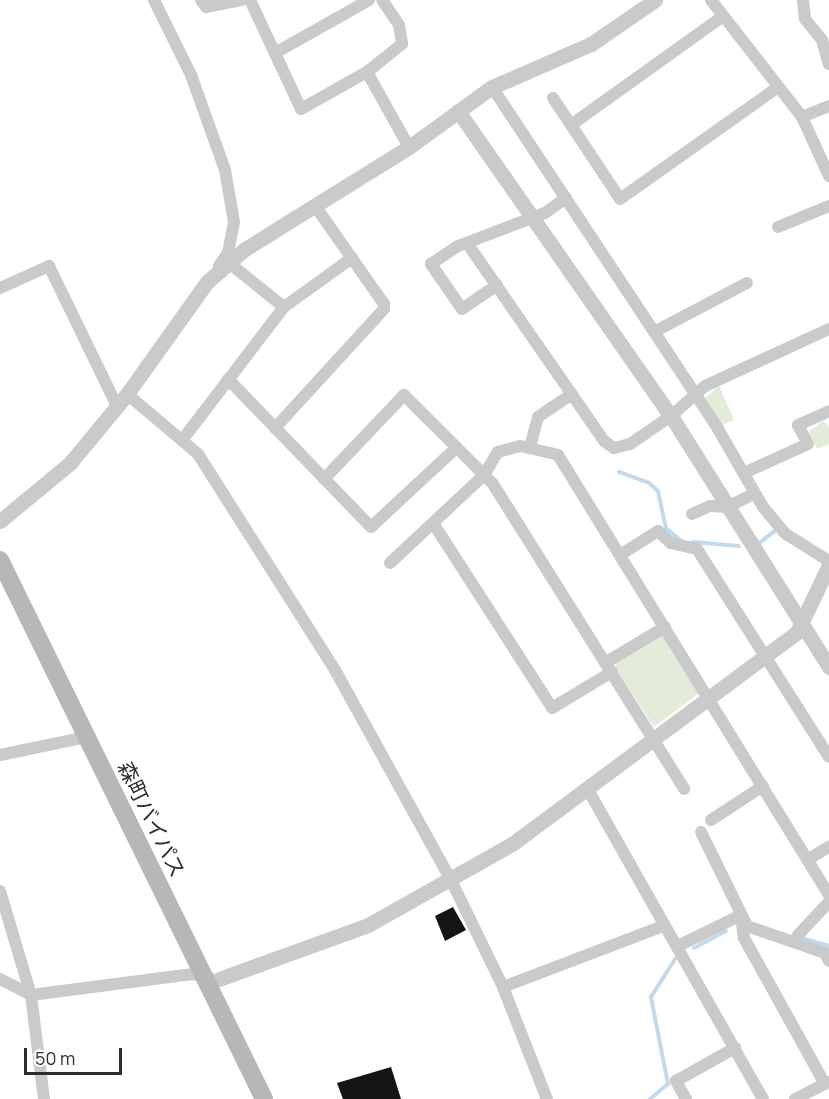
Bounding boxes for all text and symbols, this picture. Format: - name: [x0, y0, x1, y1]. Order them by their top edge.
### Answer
- street label: 森町バイパス: [113, 757, 191, 881]
- scale bar: [27, 1036, 124, 1074]
- text: 50 m: [35, 1046, 75, 1070]

